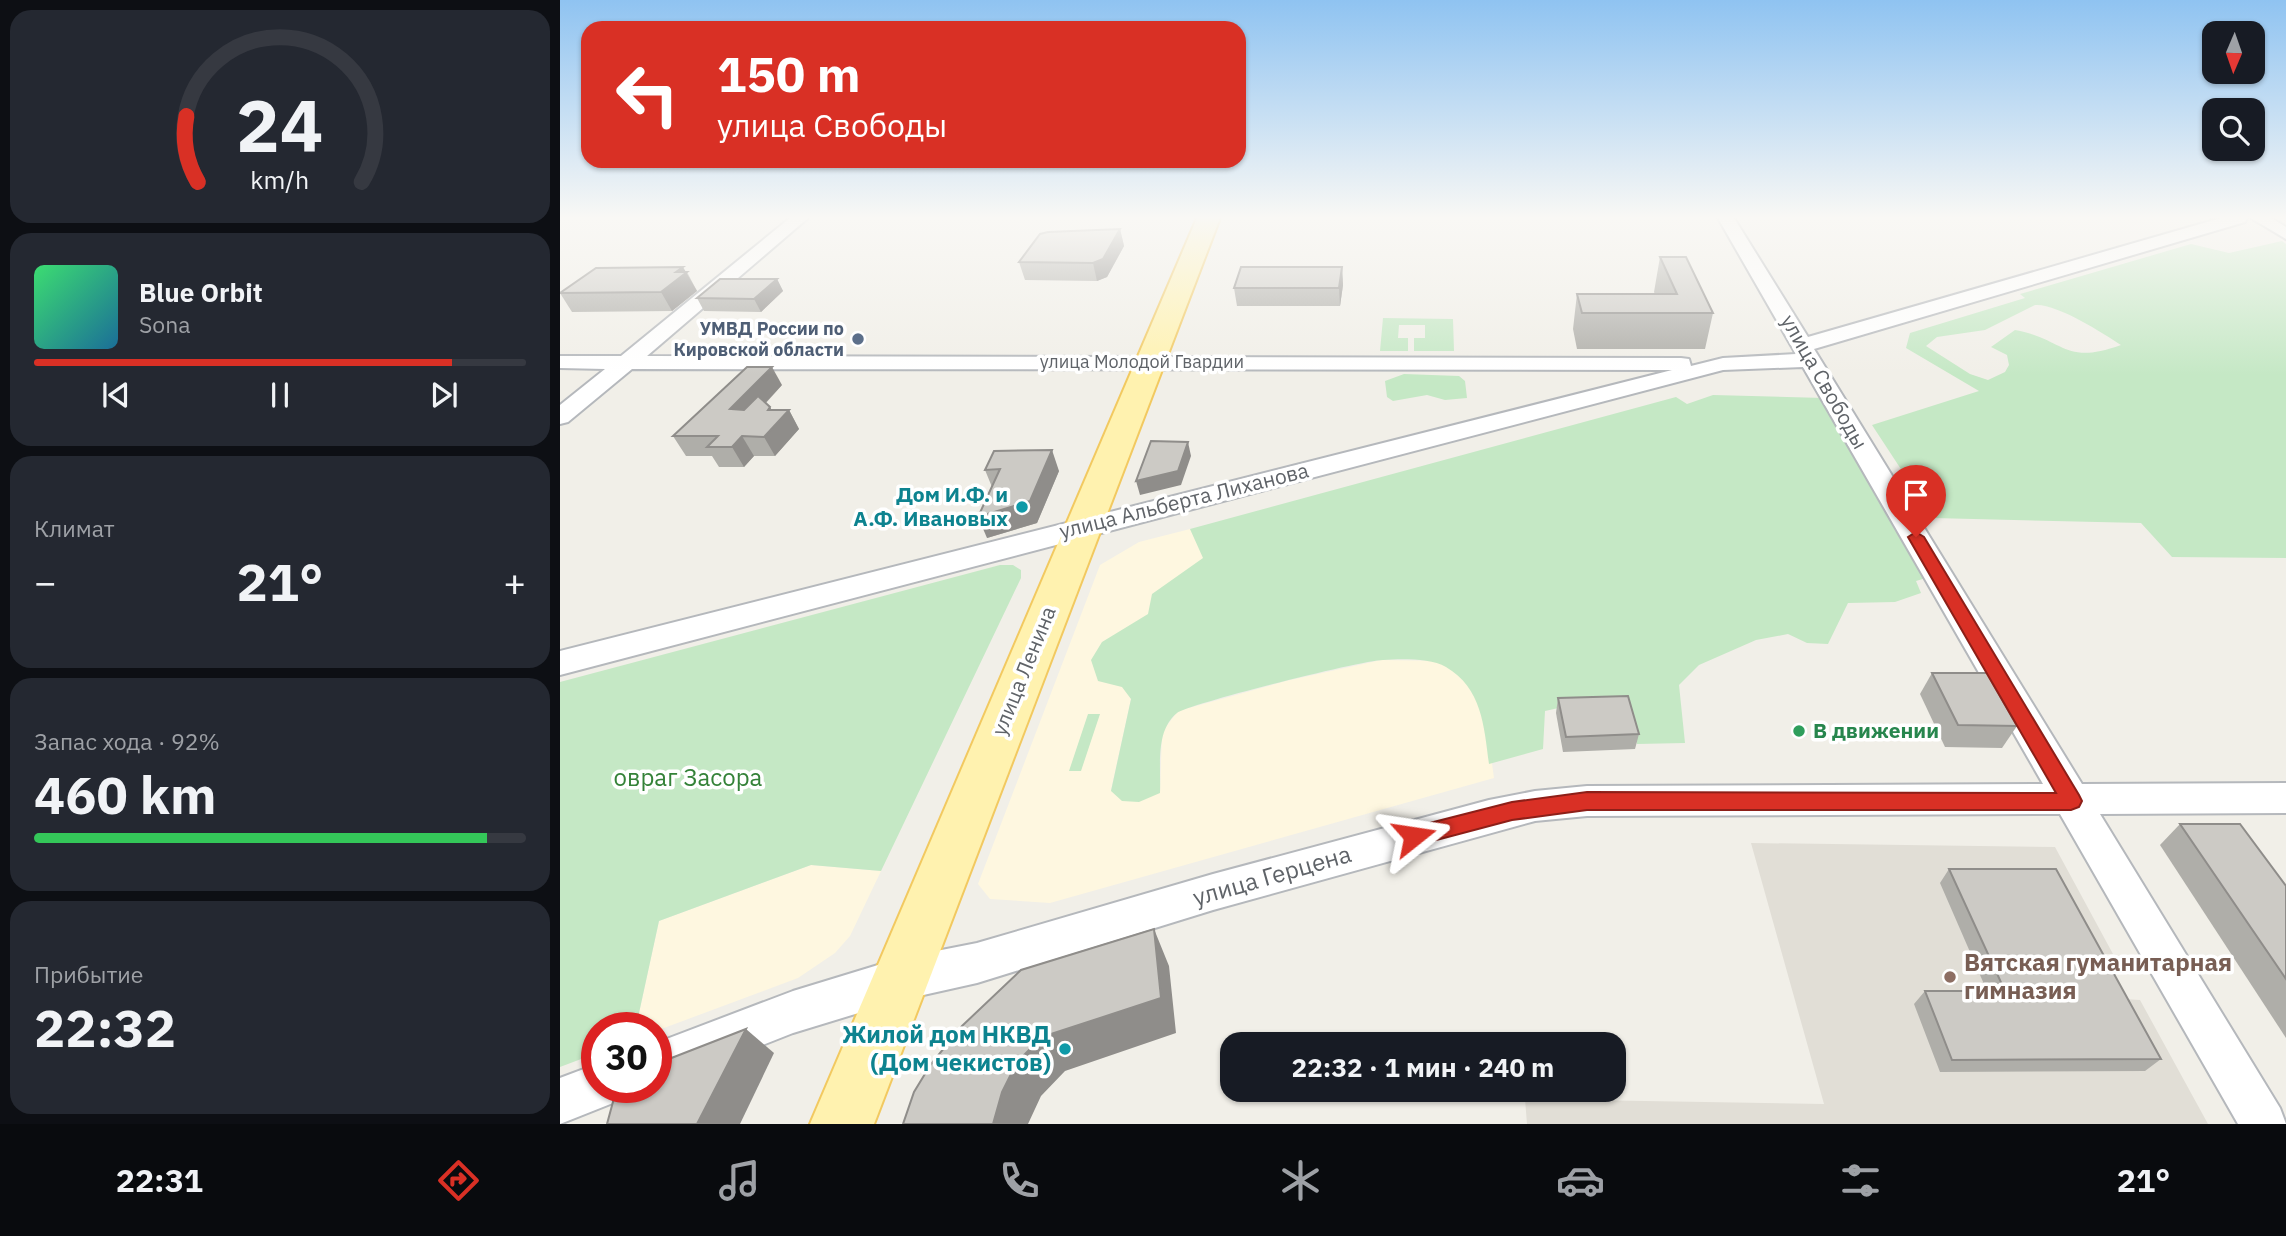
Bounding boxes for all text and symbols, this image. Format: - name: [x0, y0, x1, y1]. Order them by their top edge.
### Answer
- north arrow: [2202, 21, 2264, 84]
- map controls: [2202, 21, 2265, 161]
- text: 150 m: [717, 42, 861, 105]
- icon: left: [602, 49, 693, 140]
- text: 24: [236, 78, 324, 173]
- button: search: [2202, 98, 2265, 161]
- text: улица Свободы: [717, 104, 947, 146]
- text: km/h: [251, 163, 309, 196]
- text: Blue Orbit: [139, 275, 263, 309]
- text: Sona: [139, 309, 191, 339]
- street label: улица Свободы: [1775, 309, 1875, 454]
- place label: УМВД России по Кировской области: [674, 317, 844, 361]
- marker: УМВД России по Кировской области: [850, 331, 866, 347]
- street label: улица Молодой Гвардии: [1040, 350, 1244, 373]
- icon: previous: [97, 376, 135, 414]
- icon: pause: [261, 376, 299, 414]
- icon: next: [425, 376, 463, 414]
- street label: улица Альберта Лиханова: [1056, 455, 1311, 545]
- pin: [1886, 465, 1946, 537]
- icon: arrive: [1897, 476, 1935, 514]
- place label: Дом И.Ф. и А.Ф. Ивановых: [853, 480, 1008, 532]
- marker: Дом И.Ф. и А.Ф. Ивановых: [1014, 499, 1030, 515]
- text: Климат: [34, 513, 115, 543]
- text: 21°: [237, 548, 323, 615]
- text: −: [34, 557, 57, 606]
- text: +: [503, 557, 526, 606]
- street label: улица Ленина: [984, 602, 1062, 740]
- place label: В движении: [1813, 716, 1939, 744]
- marker: В движении: [1791, 723, 1807, 739]
- text: Запас хода · 92%: [34, 726, 220, 756]
- text: 460 km: [34, 761, 216, 828]
- park label: овраг Засора: [614, 761, 763, 793]
- position arrow: [1377, 799, 1451, 873]
- street label: улица Герцена: [1189, 837, 1355, 913]
- place label: Вятская гуманитарная гимназия: [1964, 946, 2232, 1006]
- text: Прибытие: [34, 959, 143, 989]
- marker: Вятская гуманитарная гимназия: [1942, 969, 1958, 985]
- text: 22:32: [34, 994, 176, 1061]
- speed limit sign: 30: [581, 1012, 672, 1103]
- place label: Жилой дом НКВД (Дом чекистов): [842, 1018, 1051, 1078]
- marker: Жилой дом НКВД (Дом чекистов): [1057, 1041, 1073, 1057]
- text: 22:32 · 1 мин · 240 m: [1292, 1050, 1554, 1084]
- icon: directions: [434, 1156, 483, 1205]
- icon: music: [715, 1156, 764, 1205]
- icon: phone: [995, 1156, 1044, 1205]
- icon: climate: [1276, 1156, 1325, 1205]
- icon: car: [1556, 1156, 1605, 1205]
- icon: filters: [1836, 1156, 1885, 1205]
- text: 22:31: [116, 1159, 203, 1201]
- text: 21°: [2117, 1159, 2170, 1201]

